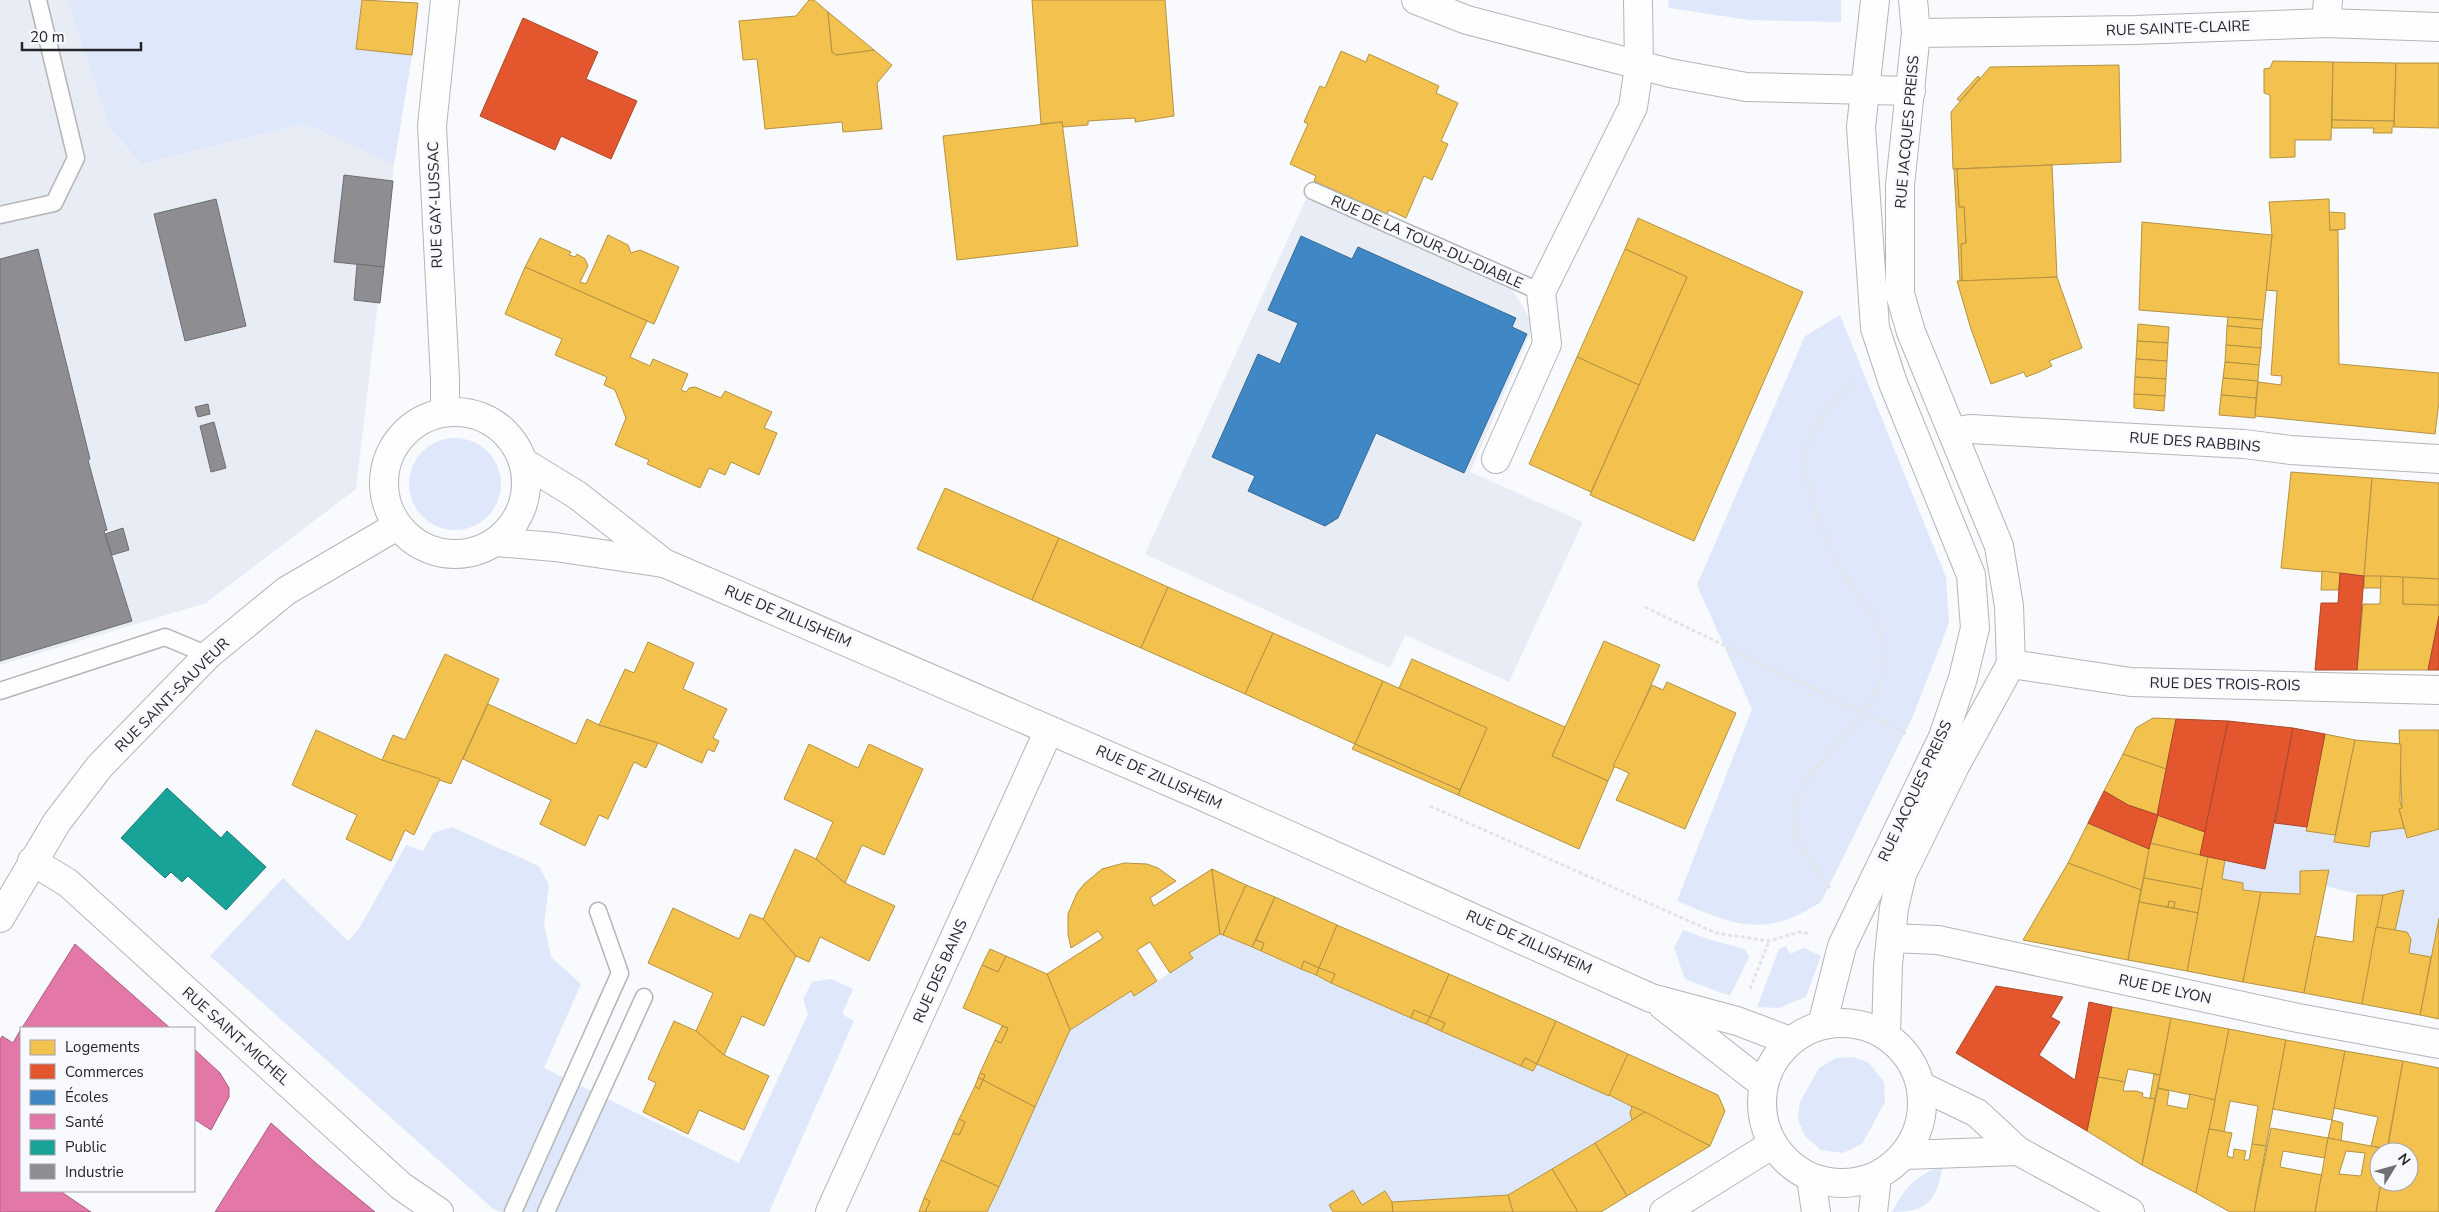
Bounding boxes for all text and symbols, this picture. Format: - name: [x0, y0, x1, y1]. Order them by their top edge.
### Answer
- street label: RUE SAINTE-CLAIRE: [2106, 15, 2250, 41]
- scale bar: [22, 20, 141, 52]
- text: 20 m: [30, 27, 65, 47]
- street label: RUE JACQUES PREISS: [1890, 55, 1924, 209]
- street label: RUE GAY-LUSSAC: [423, 141, 447, 269]
- street label: RUE DE LA TOUR-DU-DIABLE: [1328, 191, 1526, 293]
- street label: RUE DES RABBINS: [2129, 427, 2261, 457]
- street label: RUE DE ZILLISHEIM: [721, 580, 855, 652]
- street label: RUE SAINT-SAUVEUR: [110, 633, 234, 757]
- street label: RUE DES TROIS-ROIS: [2149, 673, 2301, 695]
- street label: RUE JACQUES PREISS: [1873, 717, 1957, 865]
- street label: RUE DE ZILLISHEIM: [1093, 740, 1225, 814]
- street label: RUE DE ZILLISHEIM: [1463, 905, 1595, 979]
- street label: RUE DES BAINS: [908, 916, 972, 1026]
- street label: RUE DE LYON: [2117, 969, 2213, 1009]
- street label: RUE SAINT-MICHEL: [178, 982, 294, 1090]
- legend: [20, 1027, 195, 1192]
- text: Logements: [65, 1037, 140, 1057]
- text: Commerces: [65, 1062, 144, 1082]
- text: Écoles: [65, 1087, 108, 1107]
- text: Santé: [65, 1112, 104, 1132]
- text: Public: [65, 1137, 106, 1157]
- north arrow: [2369, 1142, 2419, 1192]
- text: N: [2393, 1150, 2415, 1169]
- text: Industrie: [65, 1162, 124, 1182]

